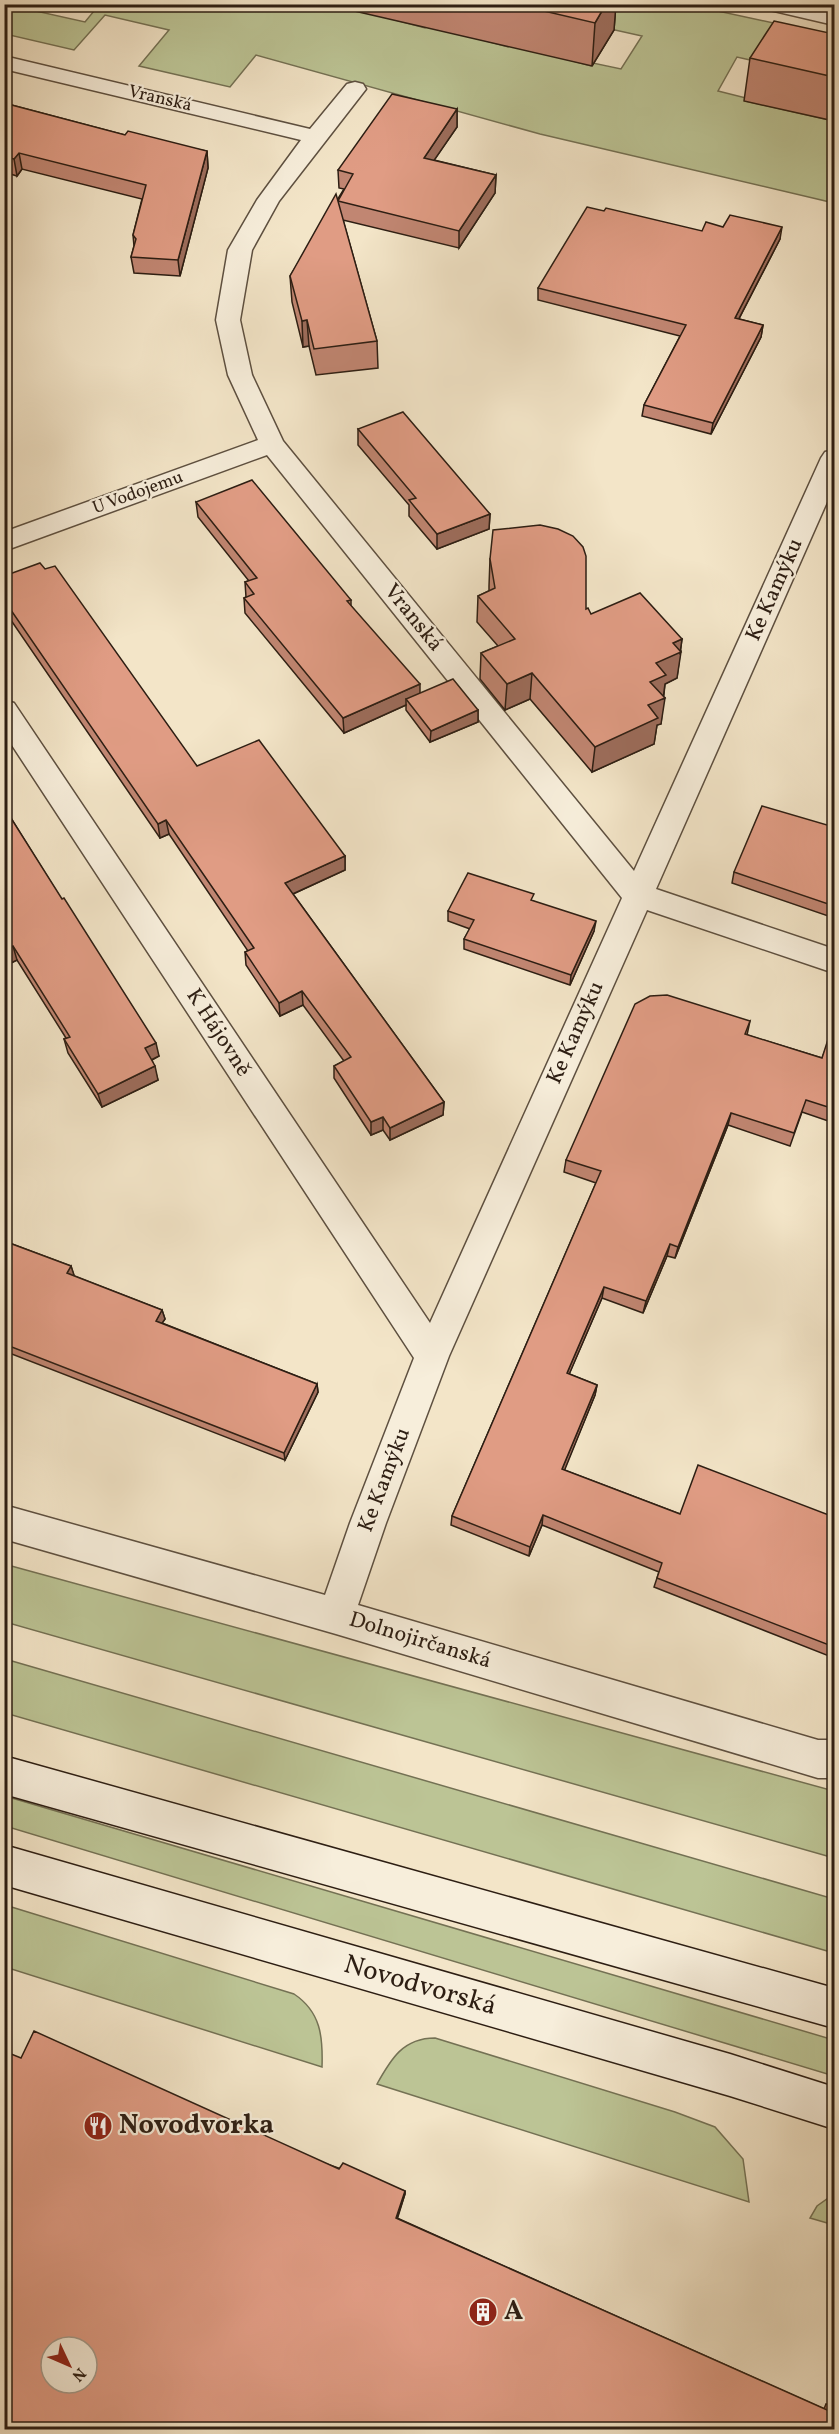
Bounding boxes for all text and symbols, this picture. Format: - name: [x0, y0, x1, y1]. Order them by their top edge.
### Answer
- street label: Vranská: [126, 80, 194, 118]
- street label: U Vodojemu: [89, 465, 187, 521]
- street label: Ke Kamýku: [739, 534, 811, 646]
- street label: Vranská: [376, 577, 450, 659]
- street label: Ke Kamýku: [540, 977, 612, 1089]
- street label: K Hájovně: [178, 983, 258, 1083]
- street label: Ke Kamýku: [351, 1423, 419, 1537]
- street label: Dolnojirčanská: [345, 1605, 495, 1677]
- street label: Novodvorská: [339, 1946, 501, 2026]
- place label: Novodvorka: [119, 2107, 274, 2145]
- restaurant icon: Novodvorka: [82, 2110, 114, 2142]
- place label: A: [504, 2293, 523, 2331]
- building icon: A: [467, 2296, 499, 2328]
- north arrow: [39, 2335, 99, 2395]
- text: N: [66, 2362, 90, 2386]

